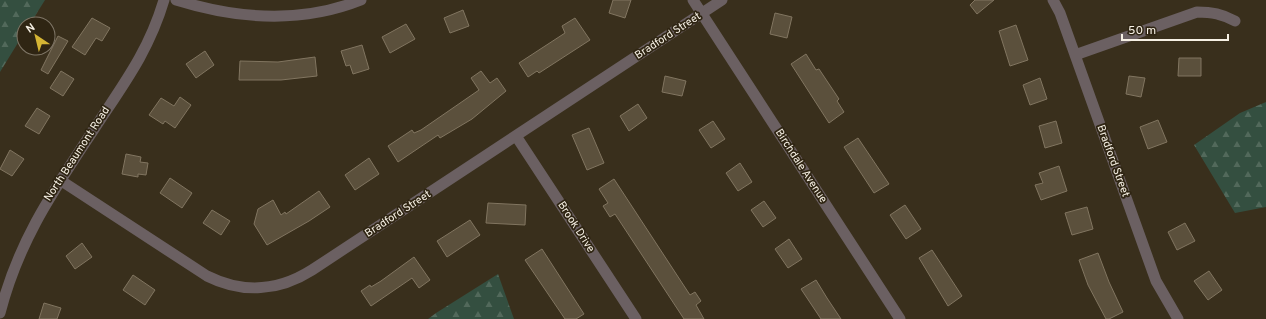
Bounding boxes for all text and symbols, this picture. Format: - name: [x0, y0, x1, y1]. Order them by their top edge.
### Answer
- street label: Bradford Street: [632, 9, 704, 63]
- north arrow: [16, 16, 56, 56]
- scale bar: [1122, 16, 1228, 42]
- text: N: [24, 21, 38, 37]
- text: 50 m: [1128, 23, 1156, 39]
- street label: North Beaumont Road: [41, 104, 113, 204]
- street label: Bradford Street: [1093, 123, 1133, 199]
- street label: Birchdale Avenue: [772, 126, 830, 206]
- street label: Bradford Street: [362, 187, 434, 241]
- street label: Brook Drive: [554, 199, 598, 255]

